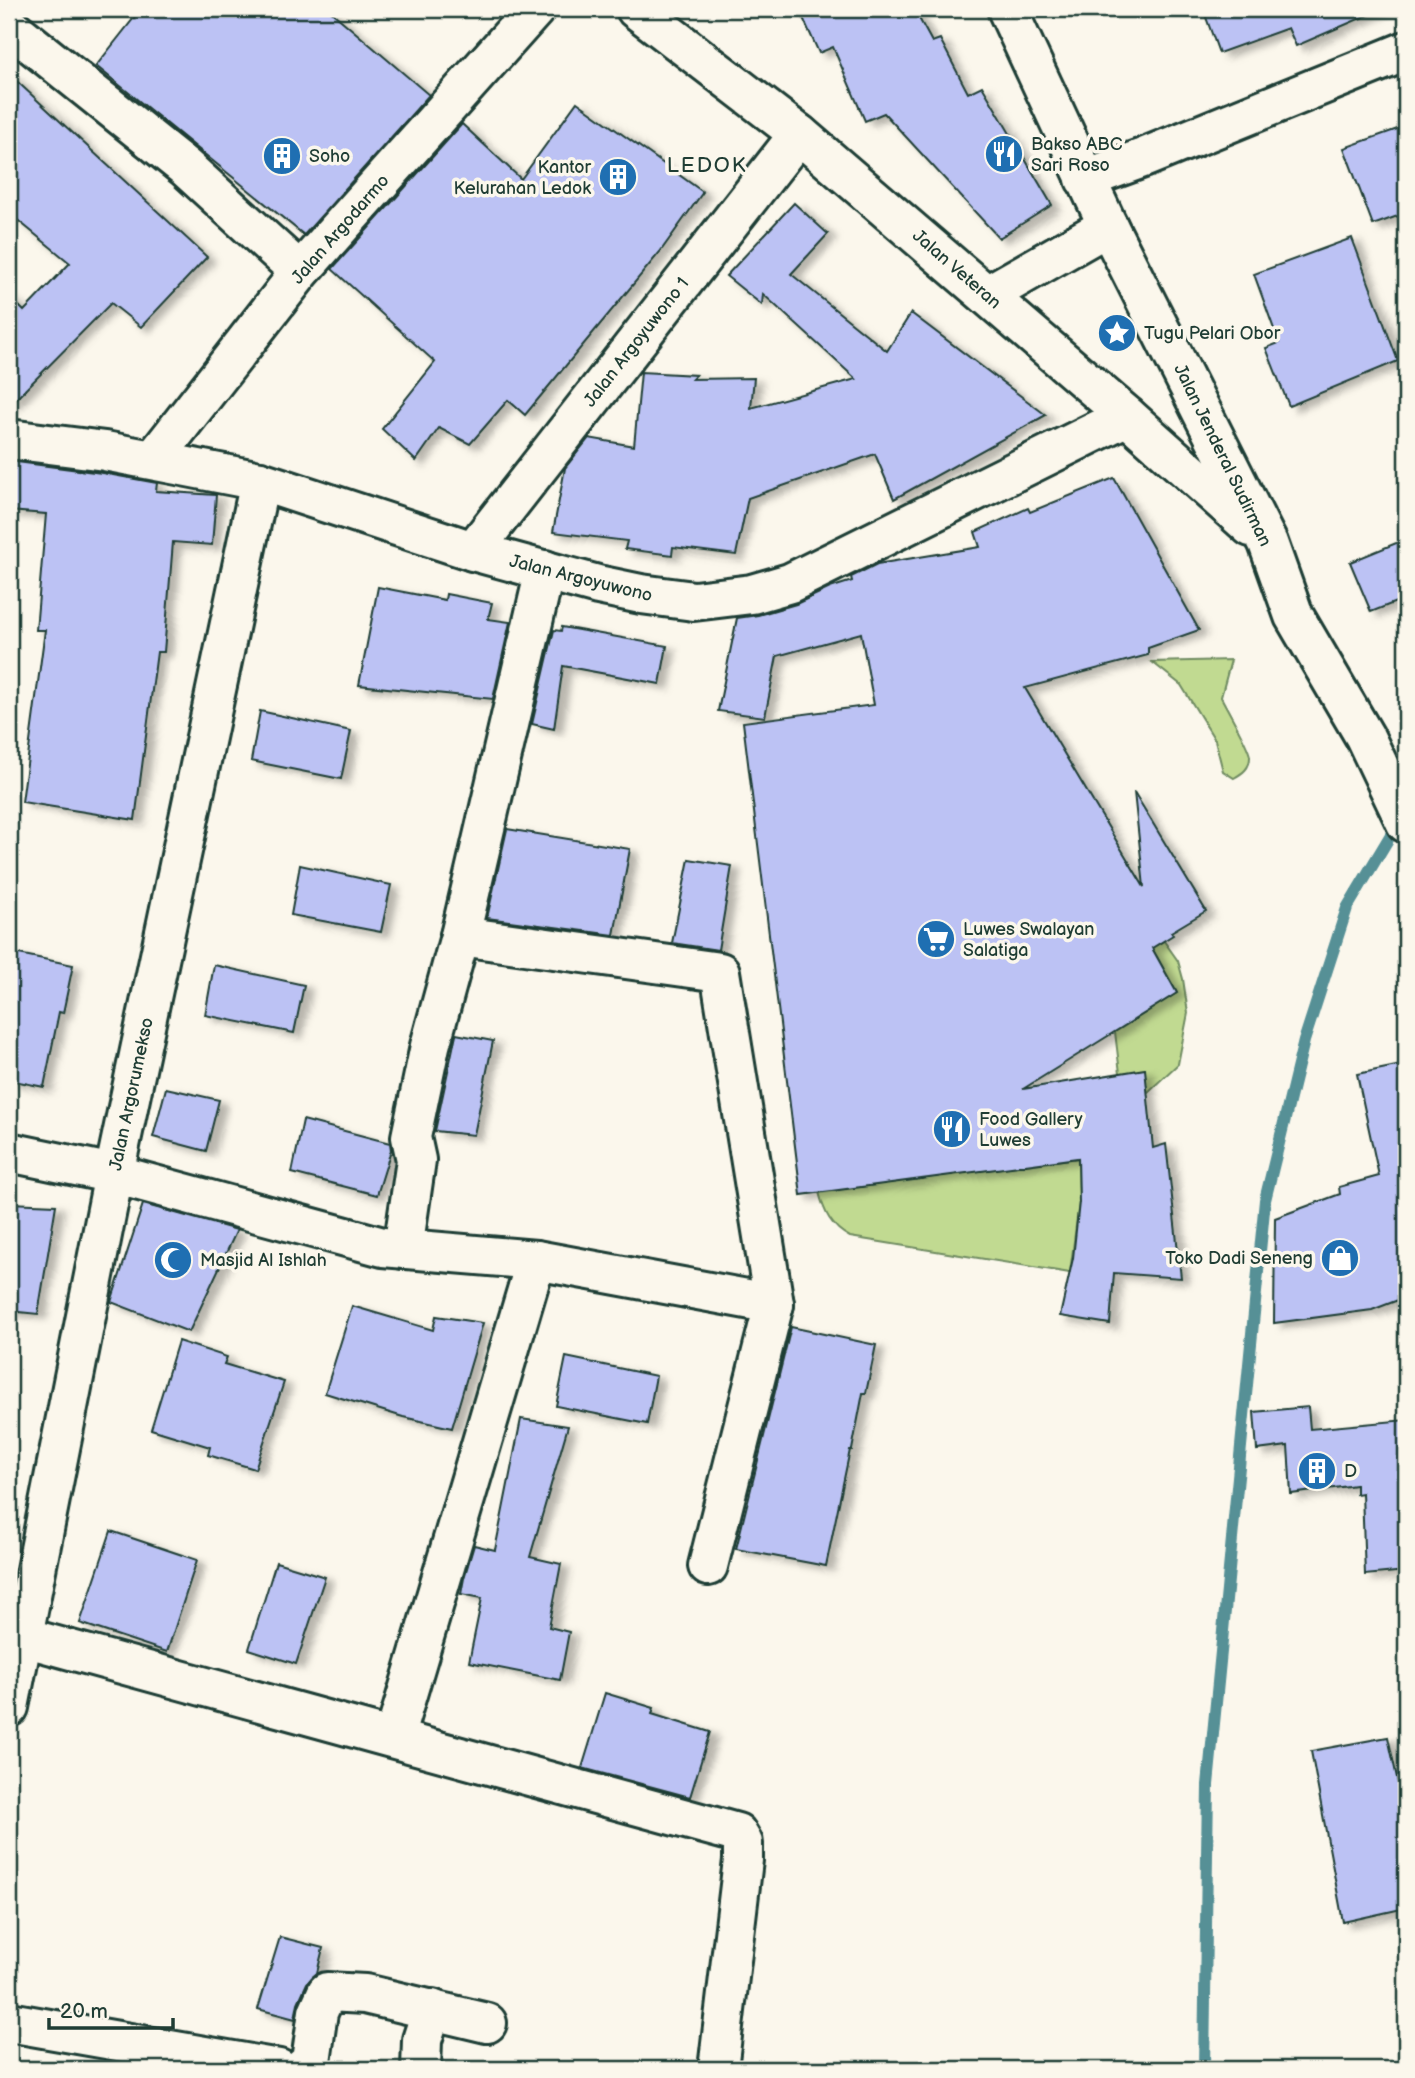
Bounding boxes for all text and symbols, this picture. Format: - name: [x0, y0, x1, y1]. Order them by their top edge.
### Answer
- restaurant icon: Bakso ABC Sari Roso: [983, 133, 1025, 175]
- place label: Bakso ABC Sari Roso: [1031, 134, 1123, 176]
- building icon: Soho: [261, 135, 303, 177]
- place label: Soho: [309, 146, 350, 167]
- district label: LEDOK: [667, 153, 747, 178]
- building icon: Kantor Kelurahan Ledok: [597, 156, 639, 198]
- place label: Kantor Kelurahan Ledok: [454, 157, 591, 199]
- street label: Jalan Argodarmo: [287, 170, 394, 288]
- street label: Jalan Veteran: [908, 225, 1005, 313]
- street label: Jalan Argoyuwono 1: [579, 273, 693, 411]
- place icon: Tugu Pelari Obor: [1096, 312, 1138, 354]
- place label: Tugu Pelari Obor: [1144, 323, 1281, 344]
- street label: Jalan Jenderal Sudirman: [1169, 361, 1276, 550]
- street label: Jalan Argoyuwono: [507, 551, 655, 606]
- supermarket icon: Luwes Swalayan Salatiga: [915, 918, 957, 960]
- place label: Luwes Swalayan Salatiga: [963, 919, 1095, 961]
- street label: Jalan Argorumekso: [105, 1016, 158, 1173]
- restaurant icon: Food Gallery Luwes: [931, 1108, 973, 1150]
- place label: Food Gallery Luwes: [979, 1109, 1083, 1151]
- shop icon: Toko Dadi Seneng: [1319, 1237, 1361, 1279]
- mosque icon: Masjid Al Ishlah: [152, 1239, 194, 1281]
- place label: Toko Dadi Seneng: [1165, 1248, 1313, 1269]
- place label: Masjid Al Ishlah: [200, 1250, 327, 1271]
- building icon: D: [1296, 1450, 1338, 1492]
- place label: D: [1344, 1461, 1357, 1482]
- scale bar: [49, 1987, 173, 2031]
- text: 20 m: [60, 1999, 108, 2024]

